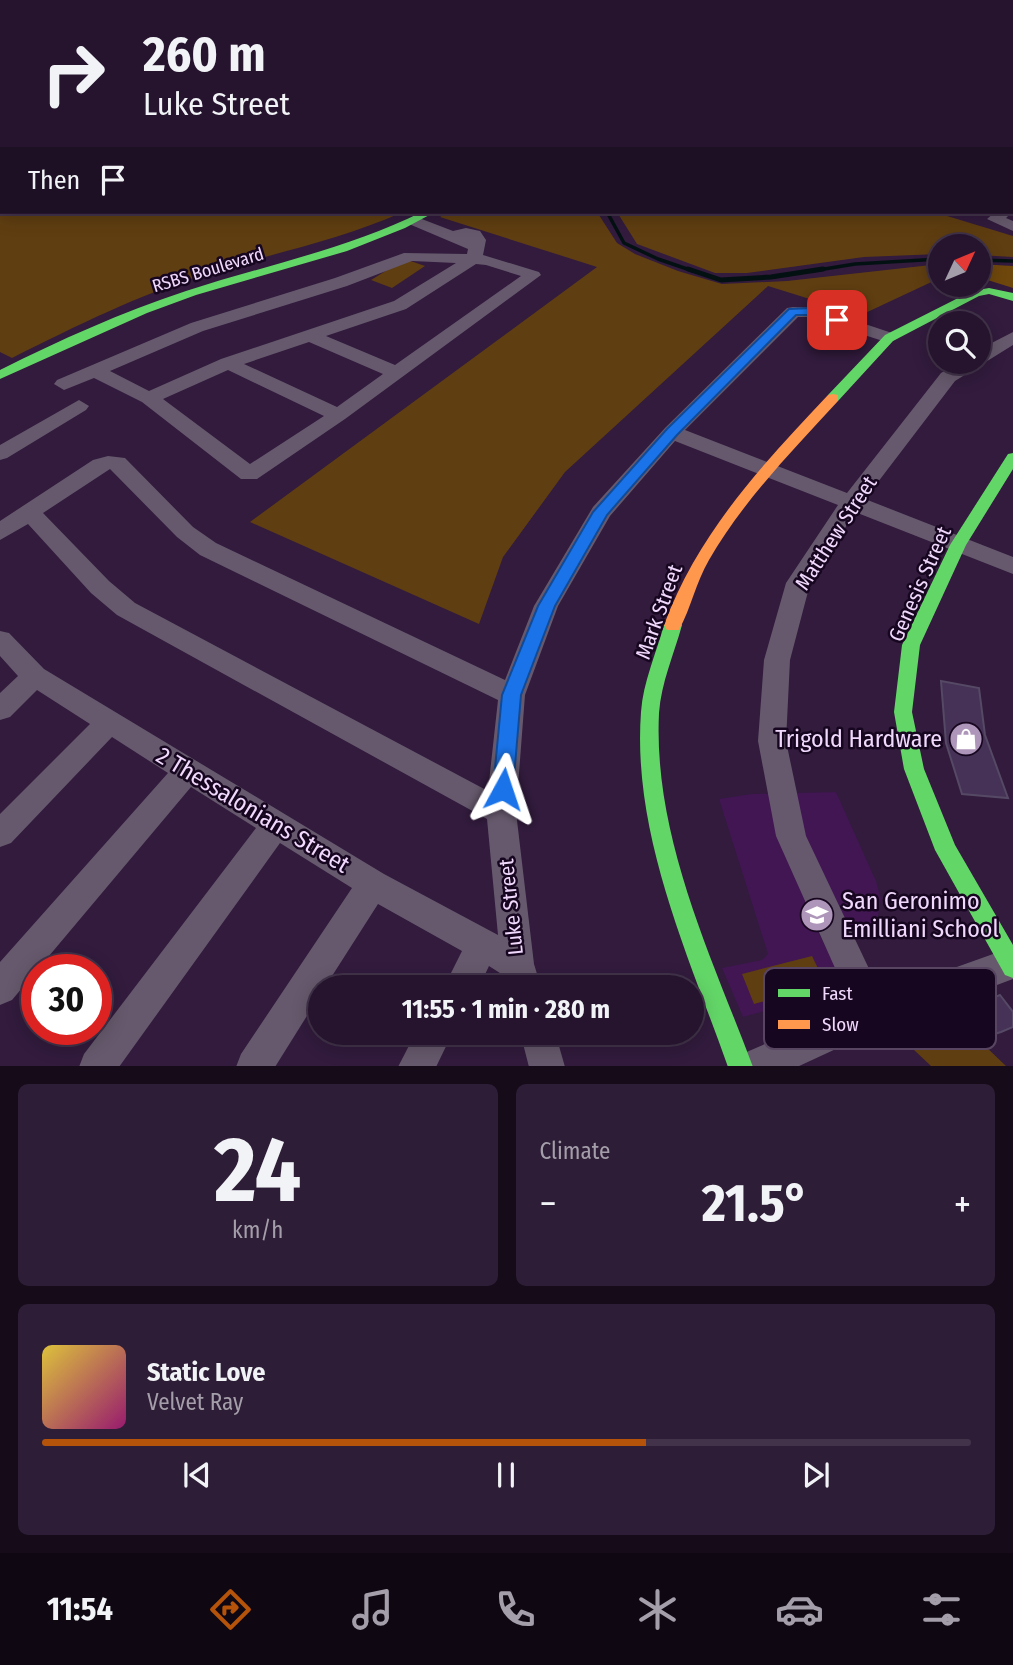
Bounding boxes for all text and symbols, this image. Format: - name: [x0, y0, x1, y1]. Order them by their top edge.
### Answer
- text: 260 m: [143, 25, 266, 84]
- icon: right: [28, 28, 119, 119]
- text: Luke Street: [143, 85, 290, 123]
- icon: arrive: [94, 161, 132, 199]
- text: Then: [28, 165, 80, 196]
- north arrow: [928, 234, 990, 298]
- map controls: [928, 234, 991, 374]
- street label: RSBS Boulevard: [150, 243, 266, 297]
- pin: [807, 290, 867, 350]
- icon: arrive: [818, 301, 856, 339]
- button: search: [928, 311, 991, 374]
- street label: Matthew Street: [789, 471, 883, 595]
- street label: Genesis Street: [883, 522, 957, 646]
- street label: Mark Street: [630, 561, 688, 663]
- shop icon: Trigold Hardware: [947, 720, 985, 758]
- place label: Trigold Hardware: [775, 725, 942, 753]
- street label: 2 Thessalonians Street: [151, 741, 355, 879]
- position arrow: [466, 752, 540, 826]
- street label: Luke Street: [493, 858, 529, 956]
- place label: San Geronimo Emilliani School: [842, 887, 999, 943]
- school or university icon: San Geronimo Emilliani School: [798, 896, 836, 934]
- speed limit sign: 30: [21, 954, 112, 1045]
- legend: [764, 968, 996, 1049]
- text: Fast: [822, 982, 853, 1005]
- text: 11:55 · 1 min · 280 m: [402, 994, 610, 1025]
- text: Slow: [822, 1013, 859, 1036]
- text: 24: [214, 1116, 301, 1225]
- text: Climate: [540, 1137, 610, 1165]
- text: 21.5°: [702, 1172, 809, 1235]
- text: −: [540, 1181, 557, 1227]
- text: +: [954, 1181, 971, 1227]
- text: km/h: [232, 1216, 283, 1244]
- text: Static Love: [147, 1357, 265, 1388]
- text: Velvet Ray: [147, 1388, 243, 1416]
- icon: previous: [178, 1456, 216, 1494]
- icon: pause: [487, 1456, 525, 1494]
- icon: next: [797, 1456, 835, 1494]
- icon: directions: [206, 1585, 255, 1634]
- icon: music: [348, 1585, 397, 1634]
- icon: phone: [491, 1585, 540, 1634]
- icon: climate: [633, 1585, 682, 1634]
- icon: car: [775, 1585, 824, 1634]
- icon: filters: [917, 1585, 966, 1634]
- text: 11:54: [47, 1590, 113, 1628]

